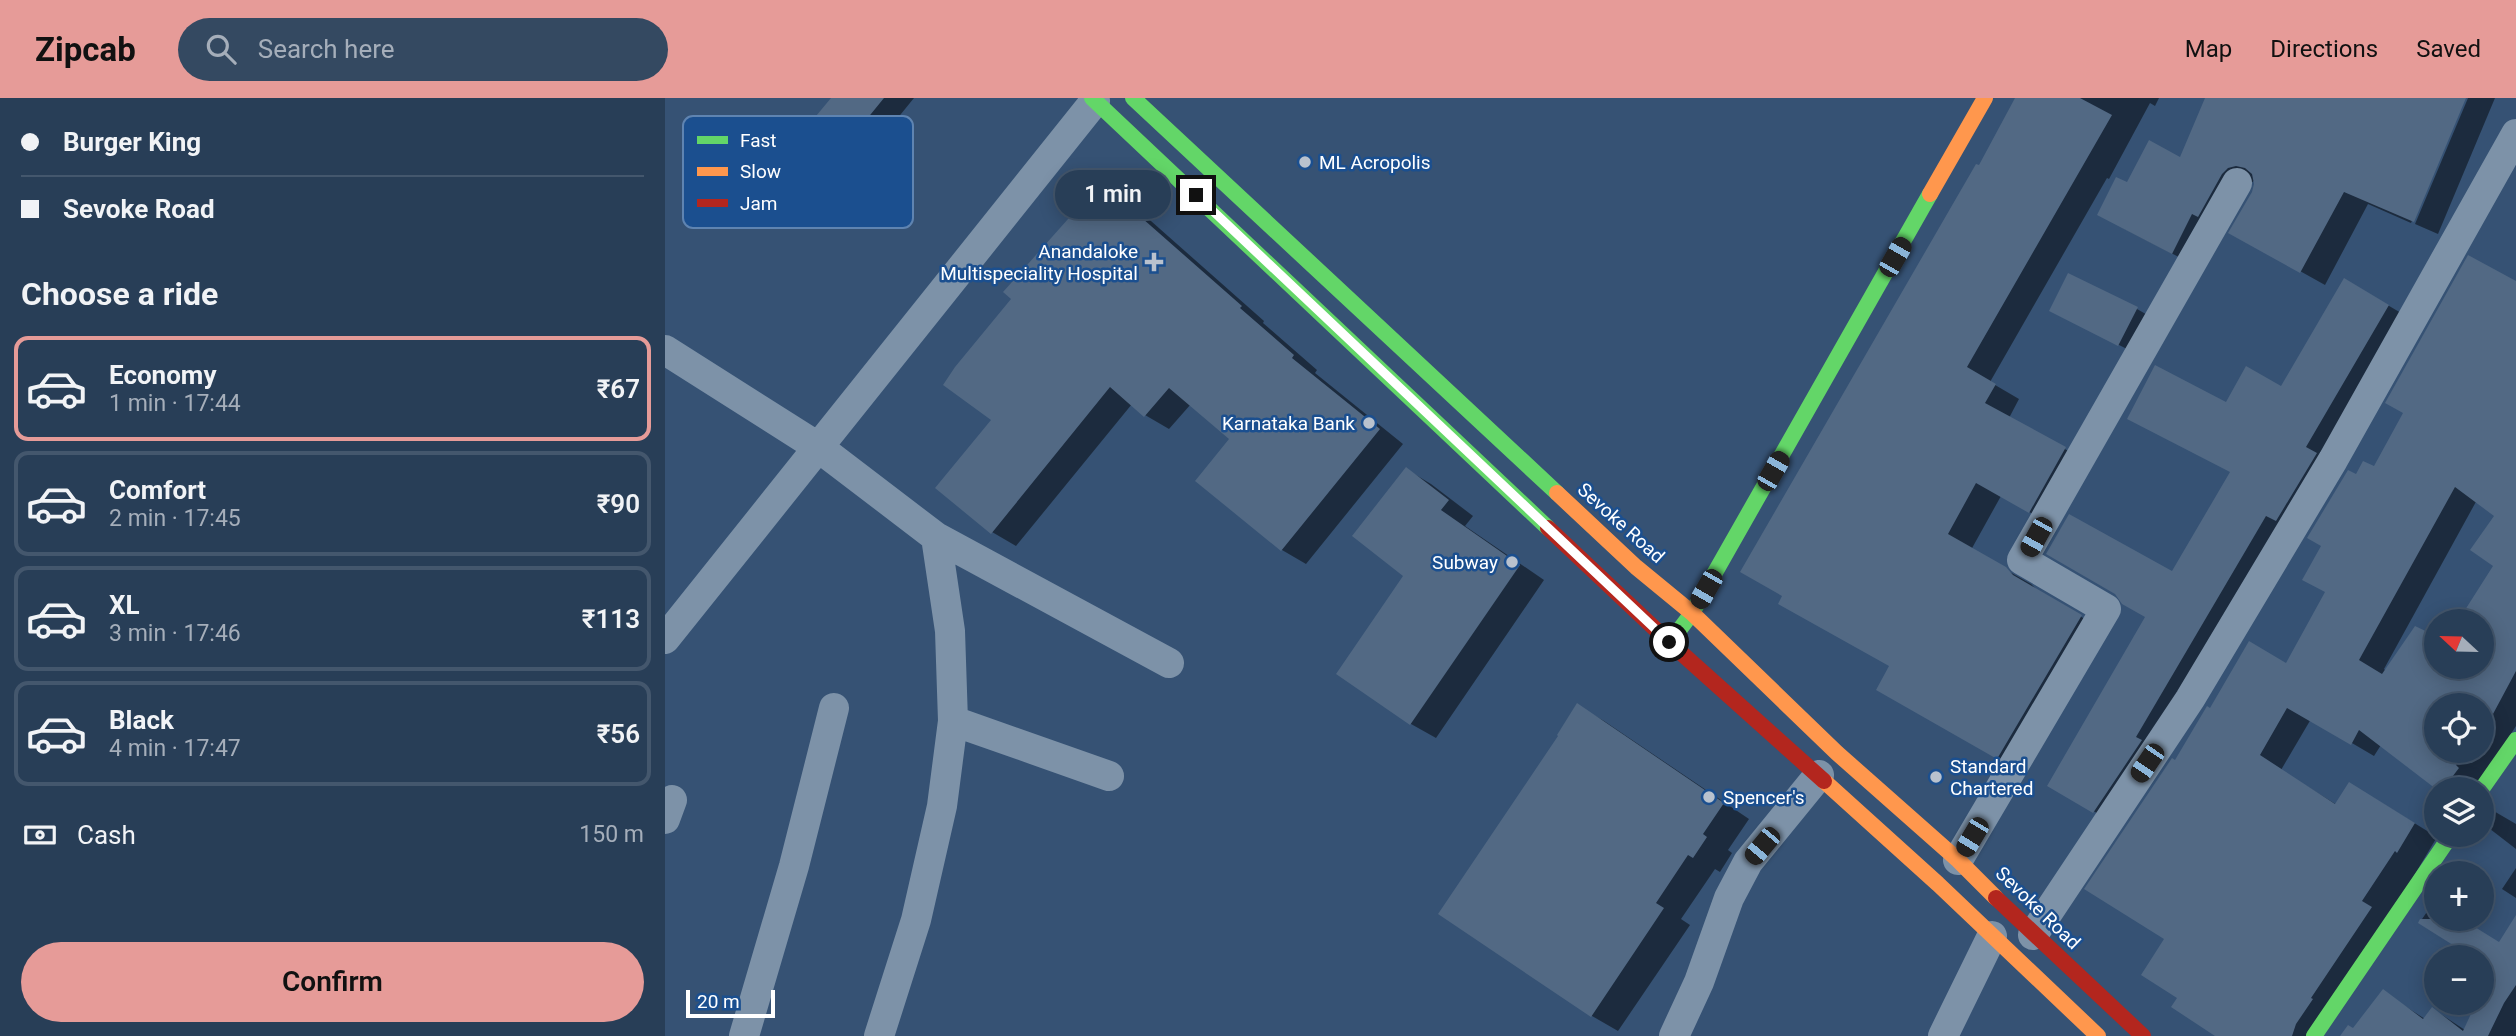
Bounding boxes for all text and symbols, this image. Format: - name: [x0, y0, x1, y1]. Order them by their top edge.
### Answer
- search box: [178, 18, 668, 81]
- text: Zipcab: [35, 30, 136, 69]
- icon: search: [202, 30, 240, 68]
- text: Search here: [258, 34, 395, 64]
- text: Map: [2185, 35, 2232, 63]
- text: Directions: [2270, 35, 2378, 63]
- text: Saved: [2416, 35, 2481, 63]
- legend: [683, 116, 913, 228]
- text: Burger King: [63, 127, 201, 157]
- text: Fast: [740, 129, 777, 152]
- place label: ML Acropolis: [1319, 151, 1431, 174]
- marker: ML Acropolis: [1297, 154, 1313, 170]
- text: Slow: [740, 160, 781, 183]
- callout: 1 min: [1056, 170, 1171, 220]
- route end: [1180, 179, 1212, 211]
- text: 1 min: [1084, 181, 1142, 208]
- text: Jam: [740, 192, 777, 215]
- text: Sevoke Road: [63, 194, 215, 224]
- car: [1876, 234, 1915, 280]
- place label: Anandaloke Multispeciality Hospital: [940, 240, 1138, 285]
- marker: Anandaloke Multispeciality Hospital: [1144, 252, 1164, 272]
- text: Choose a ride: [21, 275, 218, 313]
- icon: car: [25, 357, 88, 420]
- text: Economy: [109, 360, 216, 390]
- text: ₹67: [597, 374, 640, 404]
- text: 1 min · 17:44: [109, 390, 241, 417]
- place label: Karnataka Bank: [1222, 412, 1355, 435]
- marker: Karnataka Bank: [1361, 415, 1377, 431]
- car: [1754, 448, 1793, 494]
- icon: car: [25, 472, 88, 535]
- text: Comfort: [109, 475, 206, 505]
- street label: Sevoke Road: [1573, 478, 1669, 568]
- text: ₹90: [597, 489, 640, 519]
- text: 2 min · 17:45: [109, 505, 241, 532]
- car: [2017, 514, 2056, 560]
- place label: Subway: [1432, 551, 1498, 574]
- marker: Subway: [1504, 554, 1520, 570]
- car: [1687, 566, 1726, 612]
- icon: car: [25, 587, 88, 650]
- text: XL: [109, 590, 140, 620]
- text: ₹113: [582, 604, 640, 634]
- north arrow: [2424, 609, 2494, 679]
- map controls: [2424, 609, 2494, 1015]
- text: 3 min · 17:46: [109, 620, 241, 647]
- route start: [1653, 626, 1685, 658]
- button: locate: [2424, 693, 2494, 763]
- icon: car: [25, 702, 88, 765]
- text: Black: [109, 705, 174, 735]
- text: ₹56: [597, 719, 640, 749]
- text: 4 min · 17:47: [109, 735, 241, 762]
- car: [2127, 740, 2168, 786]
- place label: Standard Chartered: [1950, 755, 2033, 800]
- marker: Standard Chartered: [1928, 769, 1944, 785]
- button: layers: [2424, 777, 2494, 847]
- place label: Spencer's: [1723, 786, 1805, 809]
- marker: Spencer's: [1701, 789, 1717, 805]
- car: [1953, 814, 1992, 860]
- icon: cash: [21, 816, 59, 854]
- text: Cash: [77, 820, 136, 850]
- text: 150 m: [579, 821, 644, 848]
- car: [1741, 823, 1784, 869]
- button: +: [2424, 861, 2494, 931]
- street label: Sevoke Road: [1991, 862, 2085, 954]
- button: Confirm: [21, 942, 644, 1022]
- button: −: [2424, 945, 2494, 1015]
- scale bar: [686, 987, 775, 1019]
- text: 20 m: [697, 990, 740, 1013]

